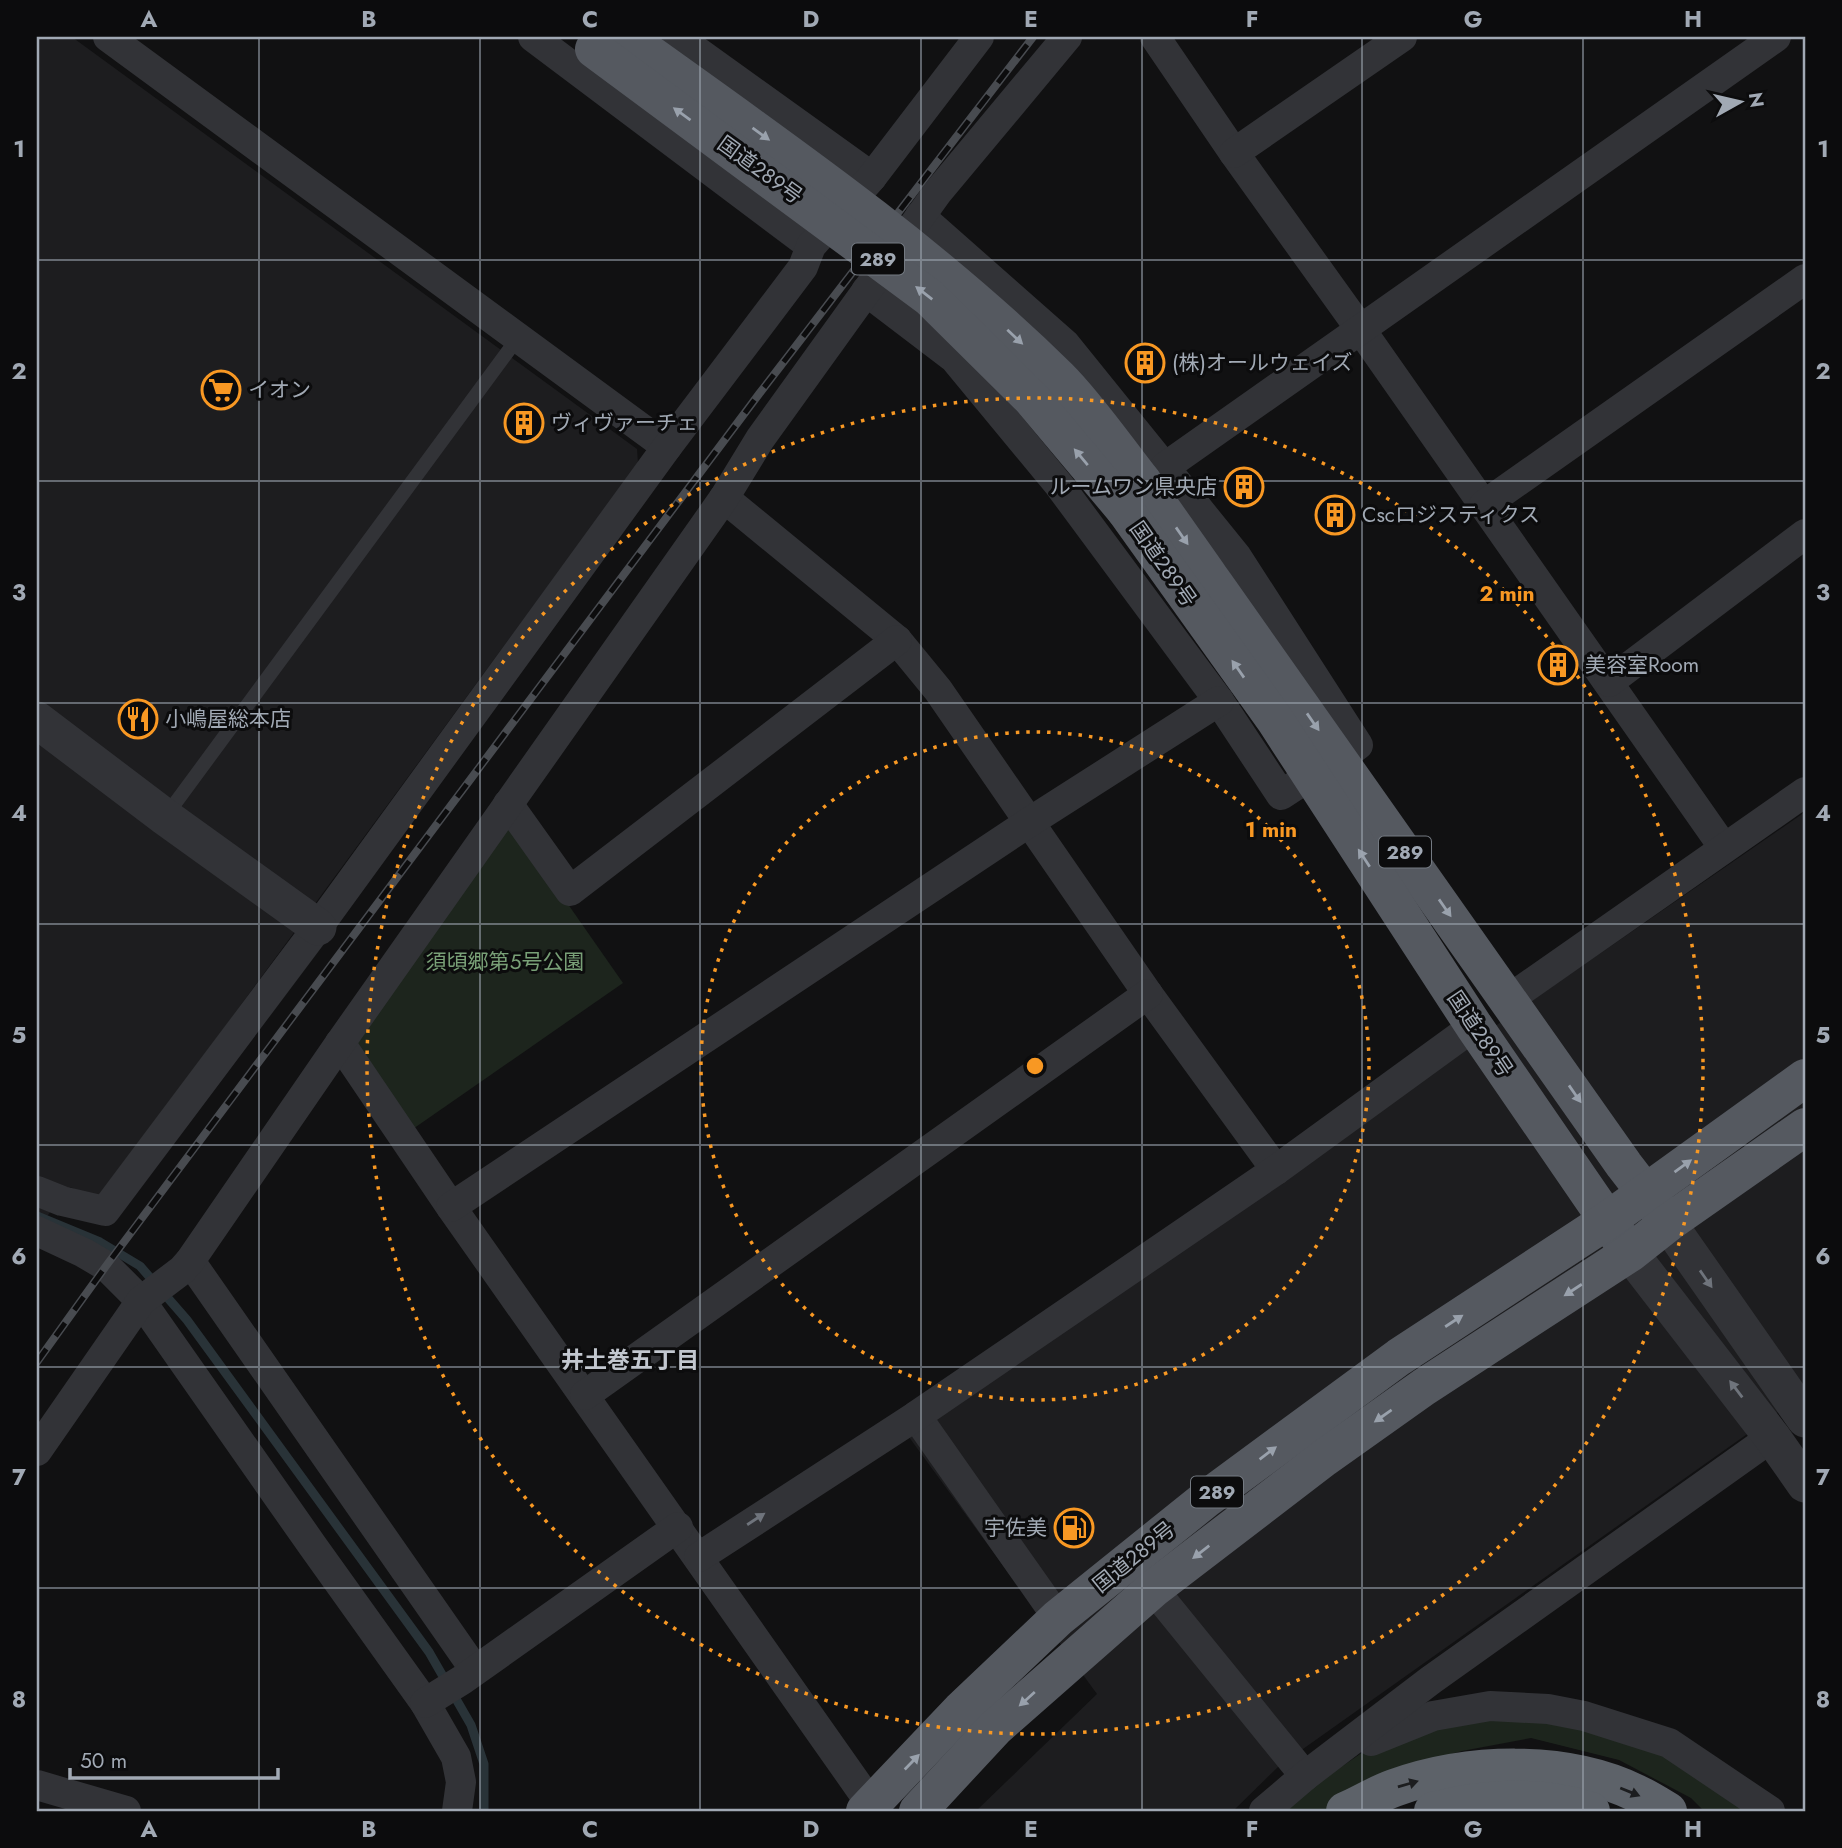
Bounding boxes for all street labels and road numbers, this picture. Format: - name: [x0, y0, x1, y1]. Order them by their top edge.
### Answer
- street label: 国道289号: [711, 129, 809, 211]
- road number: 289: [852, 244, 904, 274]
- street label: 国道289号: [1122, 515, 1204, 613]
- road number: 289: [1379, 836, 1431, 867]
- street label: 国道289号: [1440, 985, 1520, 1083]
- road number: 289: [1191, 1476, 1243, 1508]
- street label: 国道289号: [1086, 1514, 1182, 1600]

